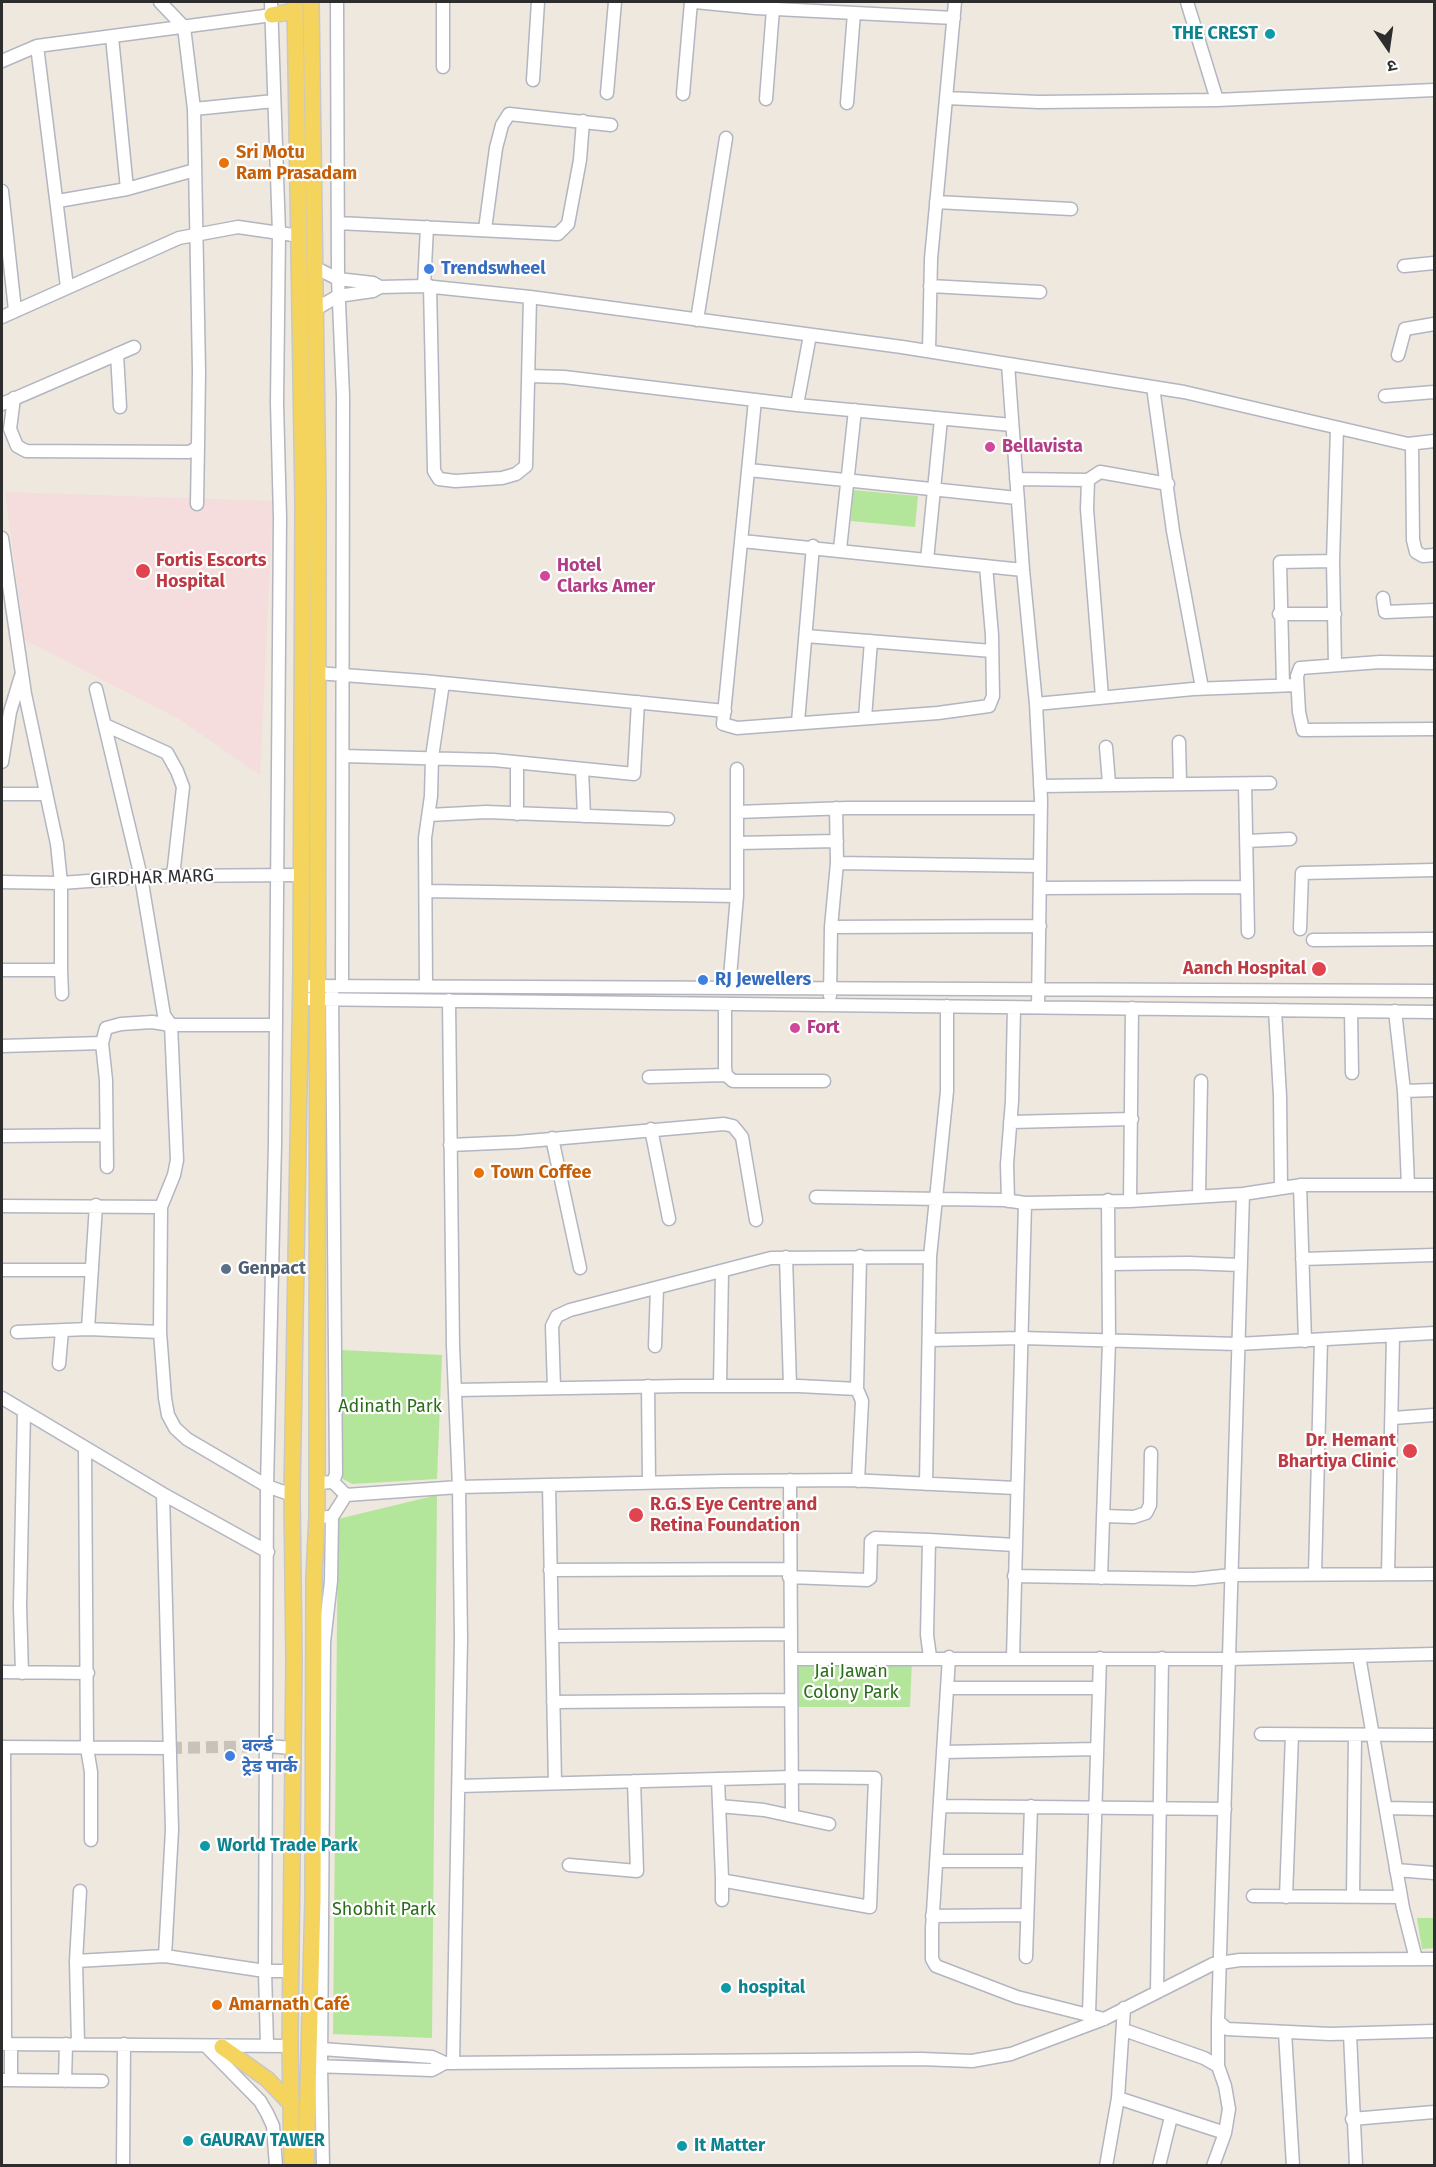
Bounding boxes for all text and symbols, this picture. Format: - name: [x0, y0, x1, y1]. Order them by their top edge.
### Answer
- north arrow: [1358, 18, 1418, 78]
- place label: THE CREST: [1172, 23, 1258, 45]
- marker: THE CREST: [1263, 27, 1277, 41]
- text: उ: [1385, 56, 1399, 76]
- place label: Sri Motu Ram Prasadam: [236, 142, 357, 184]
- marker: Sri Motu Ram Prasadam: [217, 156, 231, 170]
- place label: Trendswheel: [441, 258, 546, 280]
- marker: Trendswheel: [422, 262, 436, 276]
- place label: Bellavista: [1002, 436, 1083, 458]
- marker: Bellavista: [983, 440, 997, 454]
- place label: Fortis Escorts Hospital: [156, 550, 267, 592]
- place label: Hotel Clarks Amer: [557, 555, 655, 598]
- marker: Fortis Escorts Hospital: [134, 562, 152, 580]
- marker: Hotel Clarks Amer: [538, 569, 552, 583]
- street label: GIRDHAR MARG: [90, 865, 214, 891]
- place label: Aanch Hospital: [1183, 958, 1306, 980]
- marker: Aanch Hospital: [1310, 960, 1328, 978]
- place label: RJ Jewellers: [715, 969, 811, 991]
- marker: RJ Jewellers: [696, 973, 710, 987]
- place label: Fort: [807, 1017, 840, 1039]
- marker: Fort: [788, 1021, 802, 1035]
- place label: Town Coffee: [491, 1162, 591, 1184]
- marker: Town Coffee: [472, 1166, 486, 1180]
- place label: Genpact: [238, 1258, 306, 1280]
- marker: Genpact: [219, 1262, 233, 1276]
- park label: Adinath Park: [338, 1396, 442, 1418]
- place label: Dr. Hemant Bhartiya Clinic: [1278, 1430, 1396, 1472]
- marker: Dr. Hemant Bhartiya Clinic: [1401, 1442, 1419, 1460]
- place label: R.G.S Eye Centre and Retina Foundation: [650, 1494, 817, 1537]
- marker: R.G.S Eye Centre and Retina Foundation: [627, 1506, 645, 1524]
- park label: Jai Jawan Colony Park: [803, 1661, 899, 1704]
- place label: वर्ल्ड ट्रेड पार्क: [242, 1735, 298, 1778]
- marker: वर्ल्ड ट्रेड पार्क: [223, 1749, 237, 1763]
- place label: World Trade Park: [217, 1835, 358, 1857]
- marker: World Trade Park: [198, 1839, 212, 1853]
- park label: Shobhit Park: [332, 1899, 436, 1921]
- place label: hospital: [738, 1977, 805, 1999]
- marker: hospital: [719, 1981, 733, 1995]
- place label: Amarnath Café: [229, 1994, 350, 2016]
- marker: Amarnath Café: [210, 1998, 224, 2012]
- place label: GAURAV TAWER: [200, 2130, 325, 2152]
- marker: GAURAV TAWER: [181, 2134, 195, 2148]
- place label: It Matter: [694, 2135, 765, 2157]
- marker: It Matter: [675, 2139, 689, 2153]

